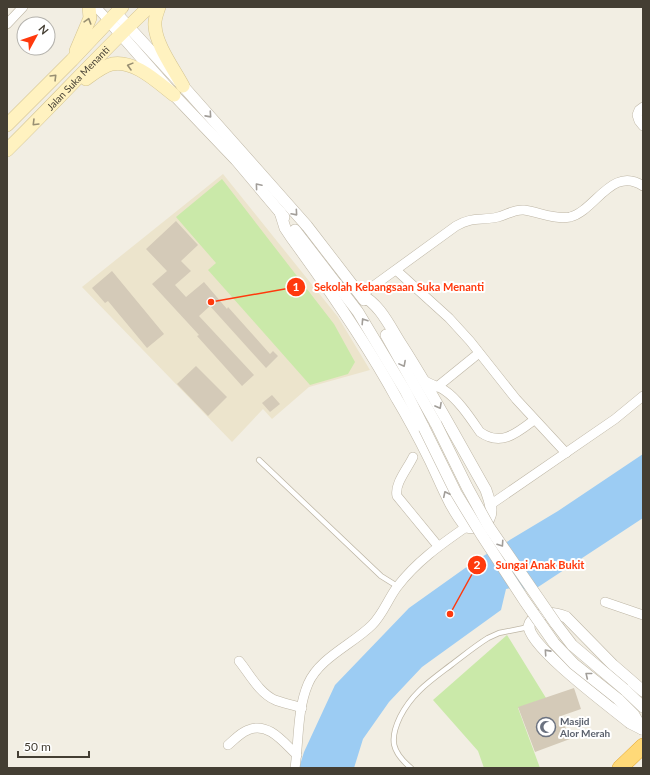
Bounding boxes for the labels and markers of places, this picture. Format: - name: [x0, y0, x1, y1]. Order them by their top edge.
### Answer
- callout: Sekolah Kebangsaan Suka Menanti: [286, 275, 493, 298]
- callout: Sungai Anak Bukit: [467, 553, 593, 576]
- place label: Masjid Alor Merah: [559, 715, 610, 739]
- mosque icon: Masjid Alor Merah: [535, 716, 557, 738]

